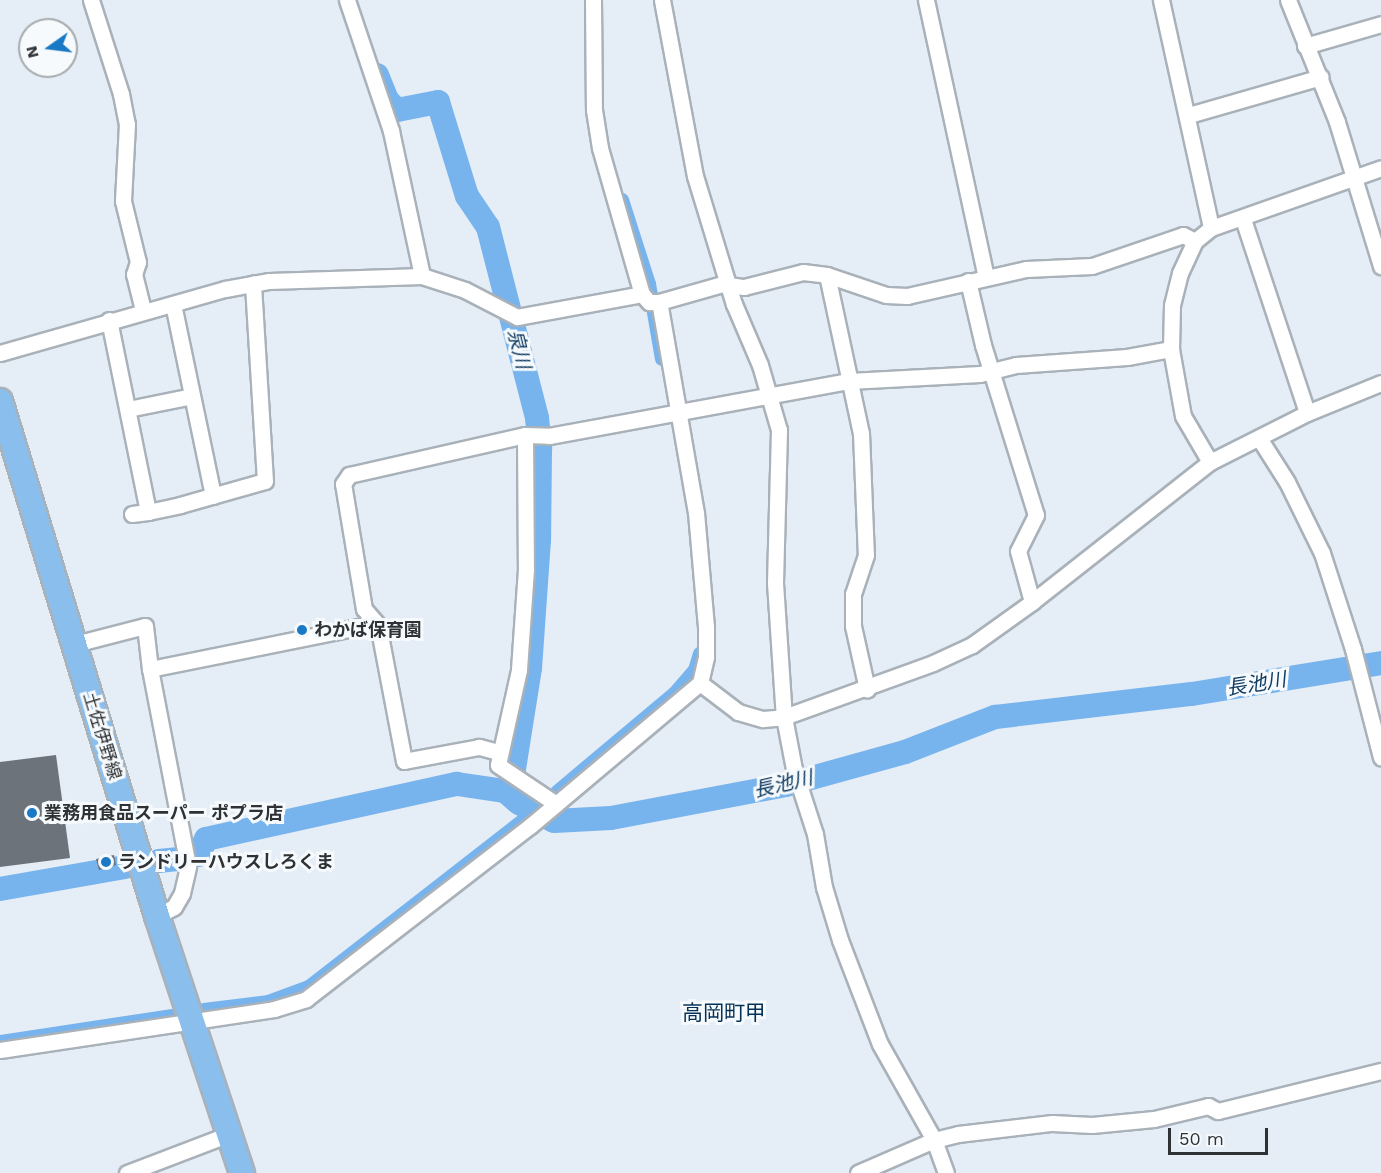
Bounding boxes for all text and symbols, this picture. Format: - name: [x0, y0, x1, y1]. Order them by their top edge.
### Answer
- north arrow: [18, 18, 78, 78]
- text: N: [21, 44, 43, 60]
- water label: 泉川: [503, 327, 535, 371]
- place label: わかば保育園: [314, 619, 422, 641]
- marker: わかば保育園: [295, 623, 309, 637]
- water label: 長池川: [1224, 667, 1288, 701]
- street label: 土佐伊野線: [79, 690, 125, 782]
- water label: 長池川: [751, 766, 815, 802]
- place label: 業務用食品スーパー ポプラ店: [44, 802, 283, 824]
- marker: 業務用食品スーパー ポプラ店: [25, 806, 39, 820]
- place label: ランドリーハウスしろくま: [118, 851, 334, 873]
- marker: ランドリーハウスしろくま: [99, 855, 113, 869]
- district label: 高岡町甲: [682, 1000, 766, 1026]
- scale bar: [1171, 1116, 1272, 1154]
- text: 50 m: [1179, 1128, 1224, 1149]

